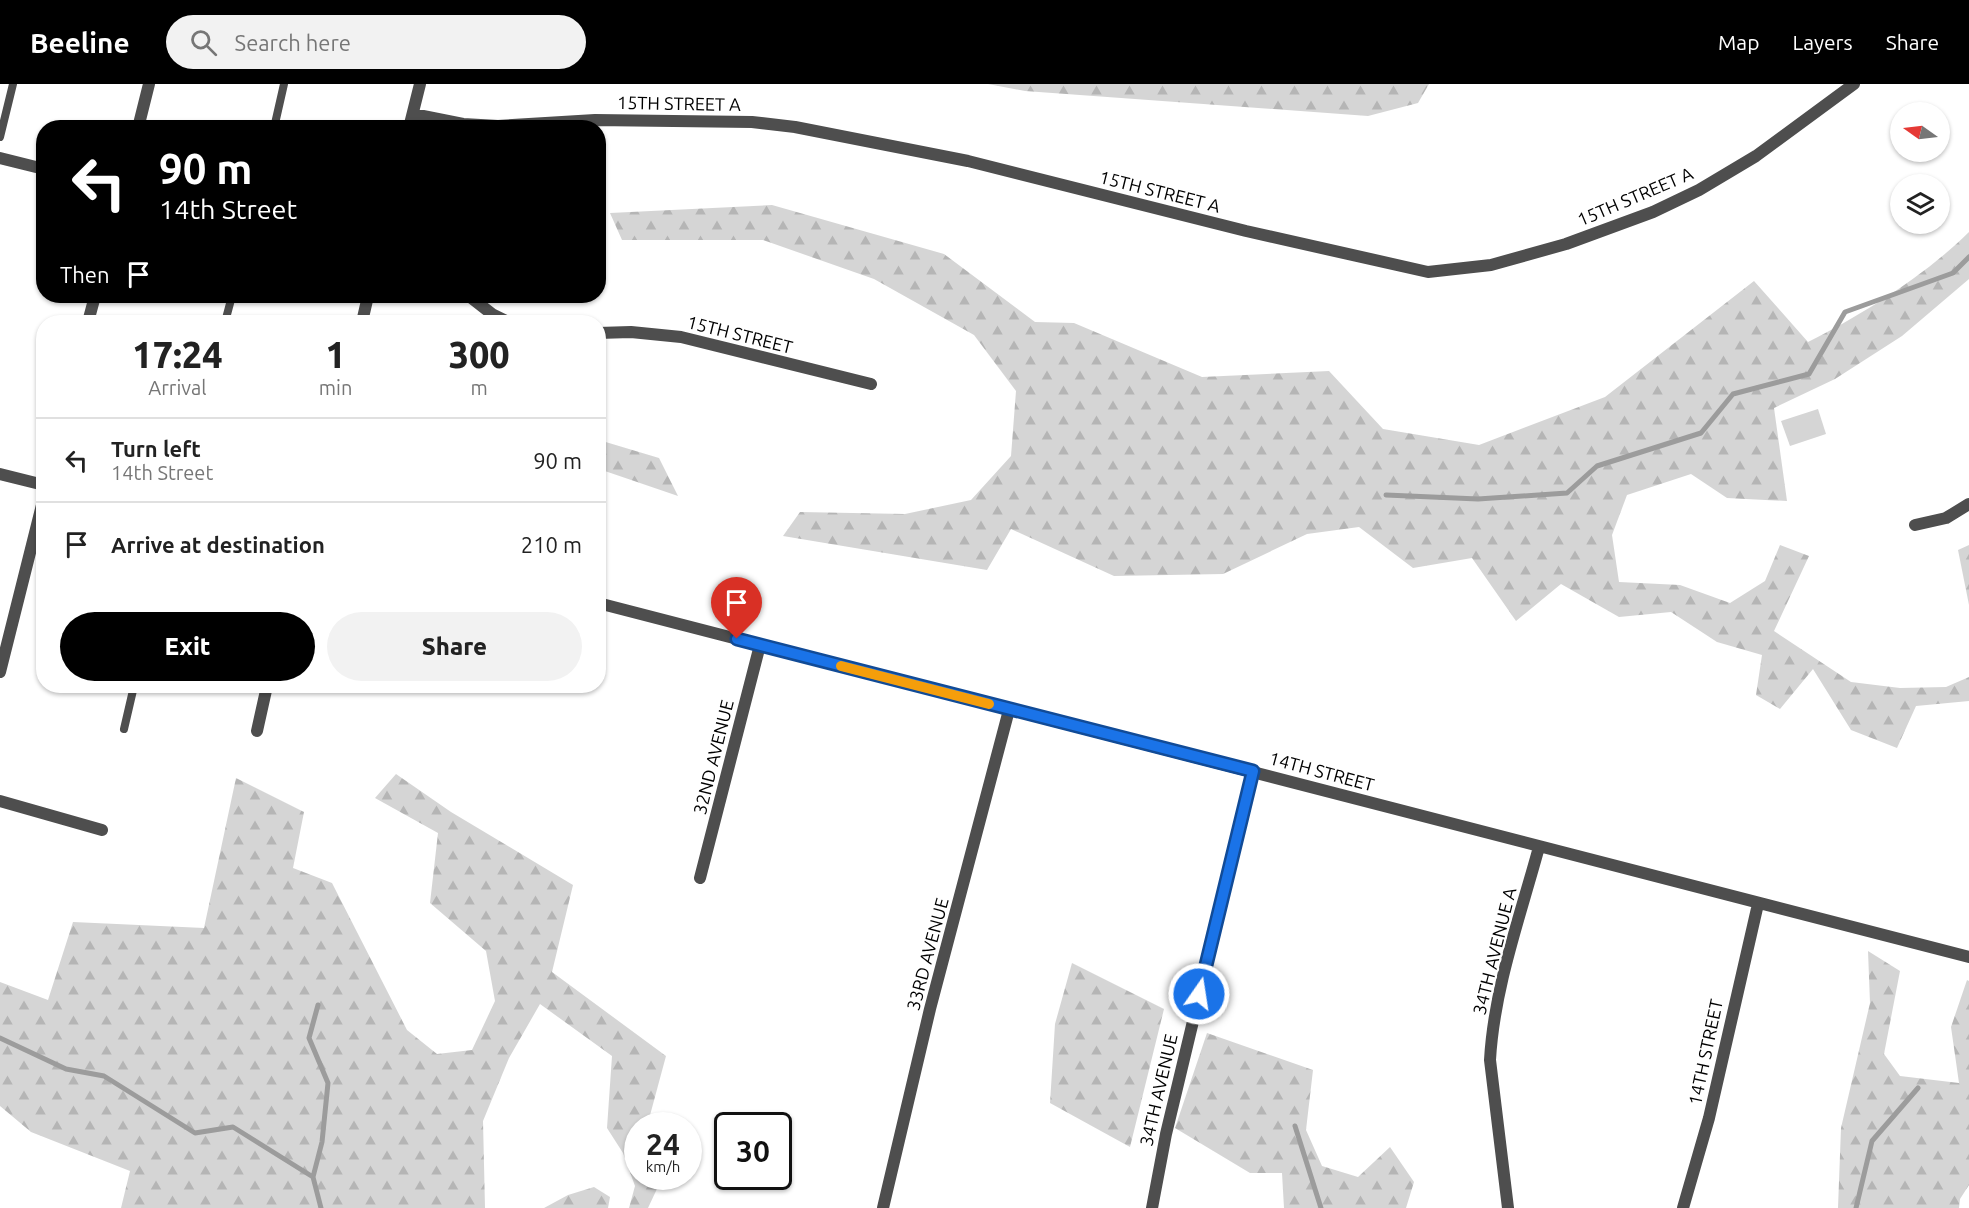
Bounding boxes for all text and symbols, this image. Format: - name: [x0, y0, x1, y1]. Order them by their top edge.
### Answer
- search box: [166, 15, 586, 69]
- icon: search: [187, 26, 220, 59]
- text: Beeline: [30, 27, 130, 58]
- text: Search here: [235, 30, 351, 55]
- text: Map: [1718, 30, 1759, 54]
- text: Layers: [1792, 30, 1853, 54]
- text: Share: [1886, 30, 1939, 54]
- street label: 15TH STREET A: [617, 92, 741, 114]
- north arrow: [1890, 102, 1950, 162]
- map controls: [1890, 102, 1950, 234]
- icon: left: [60, 144, 138, 222]
- text: 90 m: [159, 145, 253, 192]
- street label: 15TH STREET A: [1574, 163, 1696, 229]
- street label: 15TH STREET A: [1098, 166, 1223, 216]
- button: layers: [1890, 174, 1950, 234]
- text: 14th Street: [159, 194, 297, 224]
- icon: arrive: [122, 258, 155, 291]
- text: Then: [60, 262, 110, 287]
- street label: 15TH STREET: [685, 311, 795, 357]
- text: 17:24: [132, 334, 222, 375]
- text: 1: [325, 334, 346, 375]
- text: 300: [449, 334, 510, 375]
- text: Arrival: [148, 376, 207, 399]
- text: min: [319, 376, 352, 399]
- text: m: [471, 376, 488, 399]
- text: Turn left: [111, 436, 201, 461]
- icon: left: [60, 444, 93, 477]
- text: 90 m: [533, 448, 582, 473]
- text: 14th Street: [111, 461, 213, 484]
- icon: arrive: [60, 528, 93, 561]
- text: Arrive at destination: [111, 532, 325, 557]
- text: 210 m: [521, 532, 582, 557]
- pin: [711, 577, 762, 639]
- icon: arrive: [720, 586, 753, 619]
- button: Exit: [60, 612, 315, 681]
- button: Share: [327, 612, 582, 681]
- street label: 32ND AVENUE: [689, 698, 737, 816]
- street label: 14TH STREET: [1267, 747, 1377, 795]
- street label: 34TH AVENUE A: [1469, 885, 1520, 1017]
- street label: 33RD AVENUE: [902, 895, 952, 1013]
- position arrow: [1167, 962, 1231, 1026]
- street label: 14TH STREET: [1684, 997, 1726, 1107]
- street label: 34TH AVENUE: [1135, 1032, 1181, 1148]
- speed limit sign: 30: [714, 1112, 792, 1190]
- text: 24: [646, 1127, 680, 1161]
- text: km/h: [646, 1158, 680, 1175]

